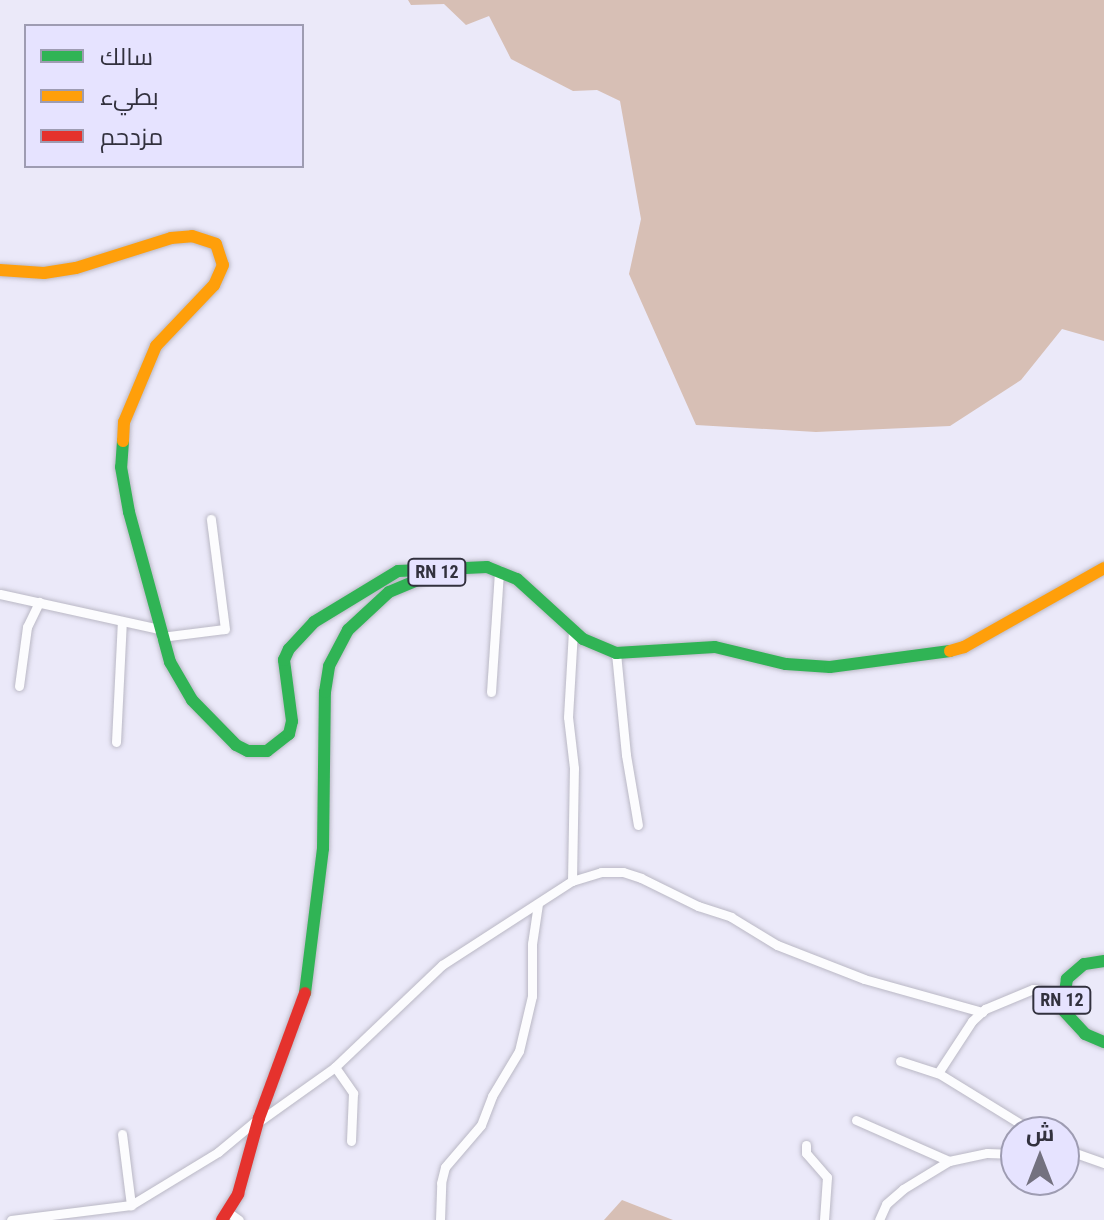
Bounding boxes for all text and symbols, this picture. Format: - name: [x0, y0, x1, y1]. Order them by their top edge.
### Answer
- legend: [24, 24, 304, 168]
- text: سالك: [100, 43, 153, 71]
- text: بطيء: [100, 83, 159, 111]
- text: مزدحم: [100, 123, 163, 151]
- road number: RN 12: [407, 558, 467, 586]
- road number: RN 12: [1032, 986, 1092, 1014]
- north arrow: [1000, 1116, 1080, 1196]
- text: ش: [1026, 1121, 1054, 1146]

